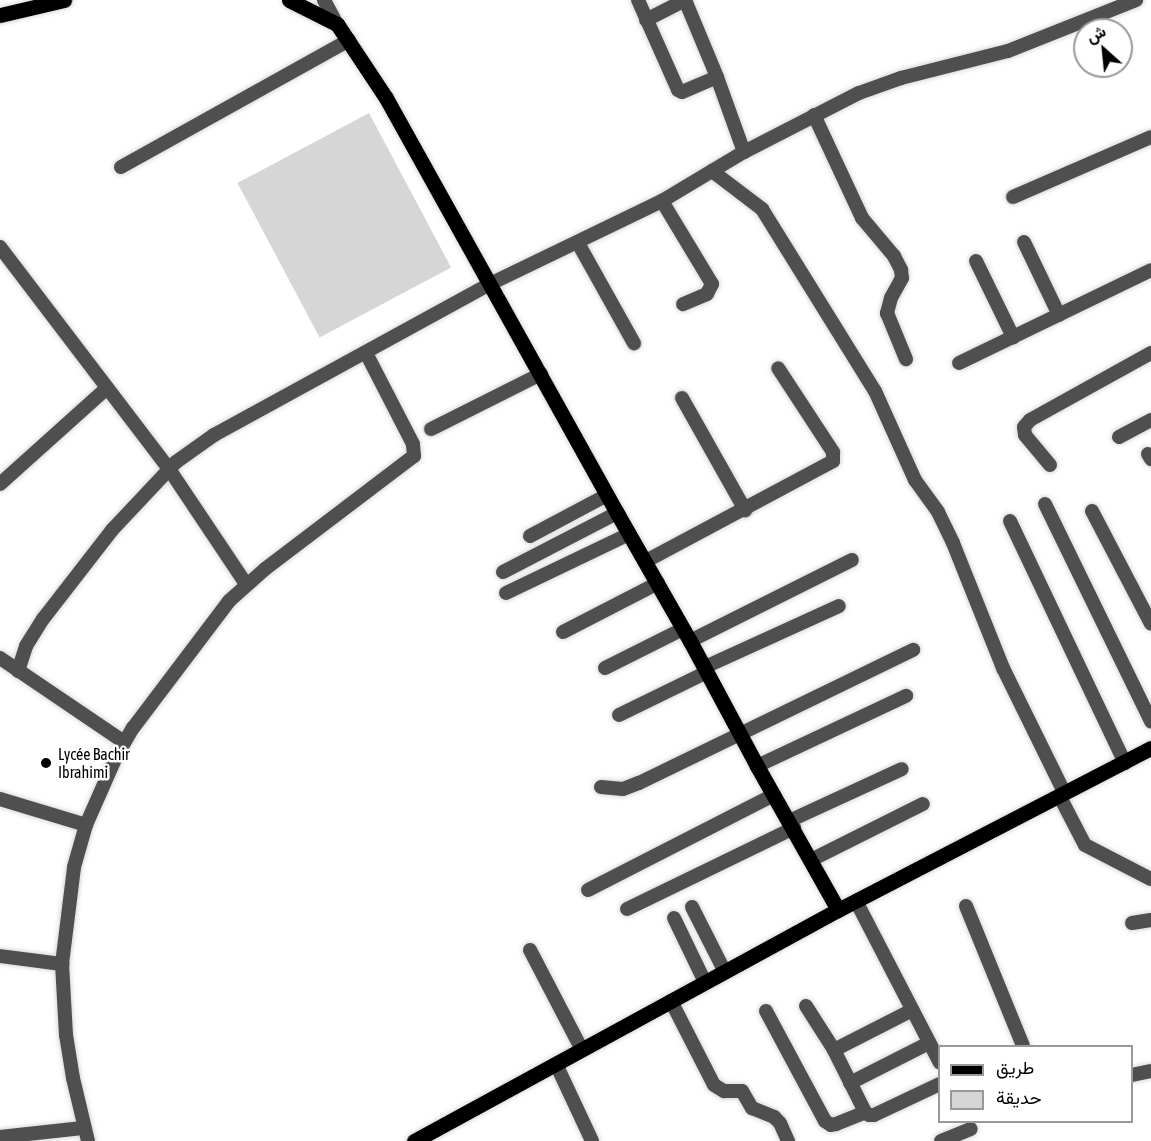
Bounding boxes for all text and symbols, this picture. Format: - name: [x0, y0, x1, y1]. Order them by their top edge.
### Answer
- north arrow: [1073, 18, 1133, 78]
- text: ش: [1083, 21, 1108, 46]
- place label: Lycée Bachir Ibrahimi: [58, 744, 130, 782]
- marker: Lycée Bachir Ibrahimi: [39, 756, 53, 770]
- legend: [938, 1045, 1133, 1123]
- text: طريق: [996, 1057, 1034, 1078]
- text: حديقة: [996, 1087, 1042, 1108]

